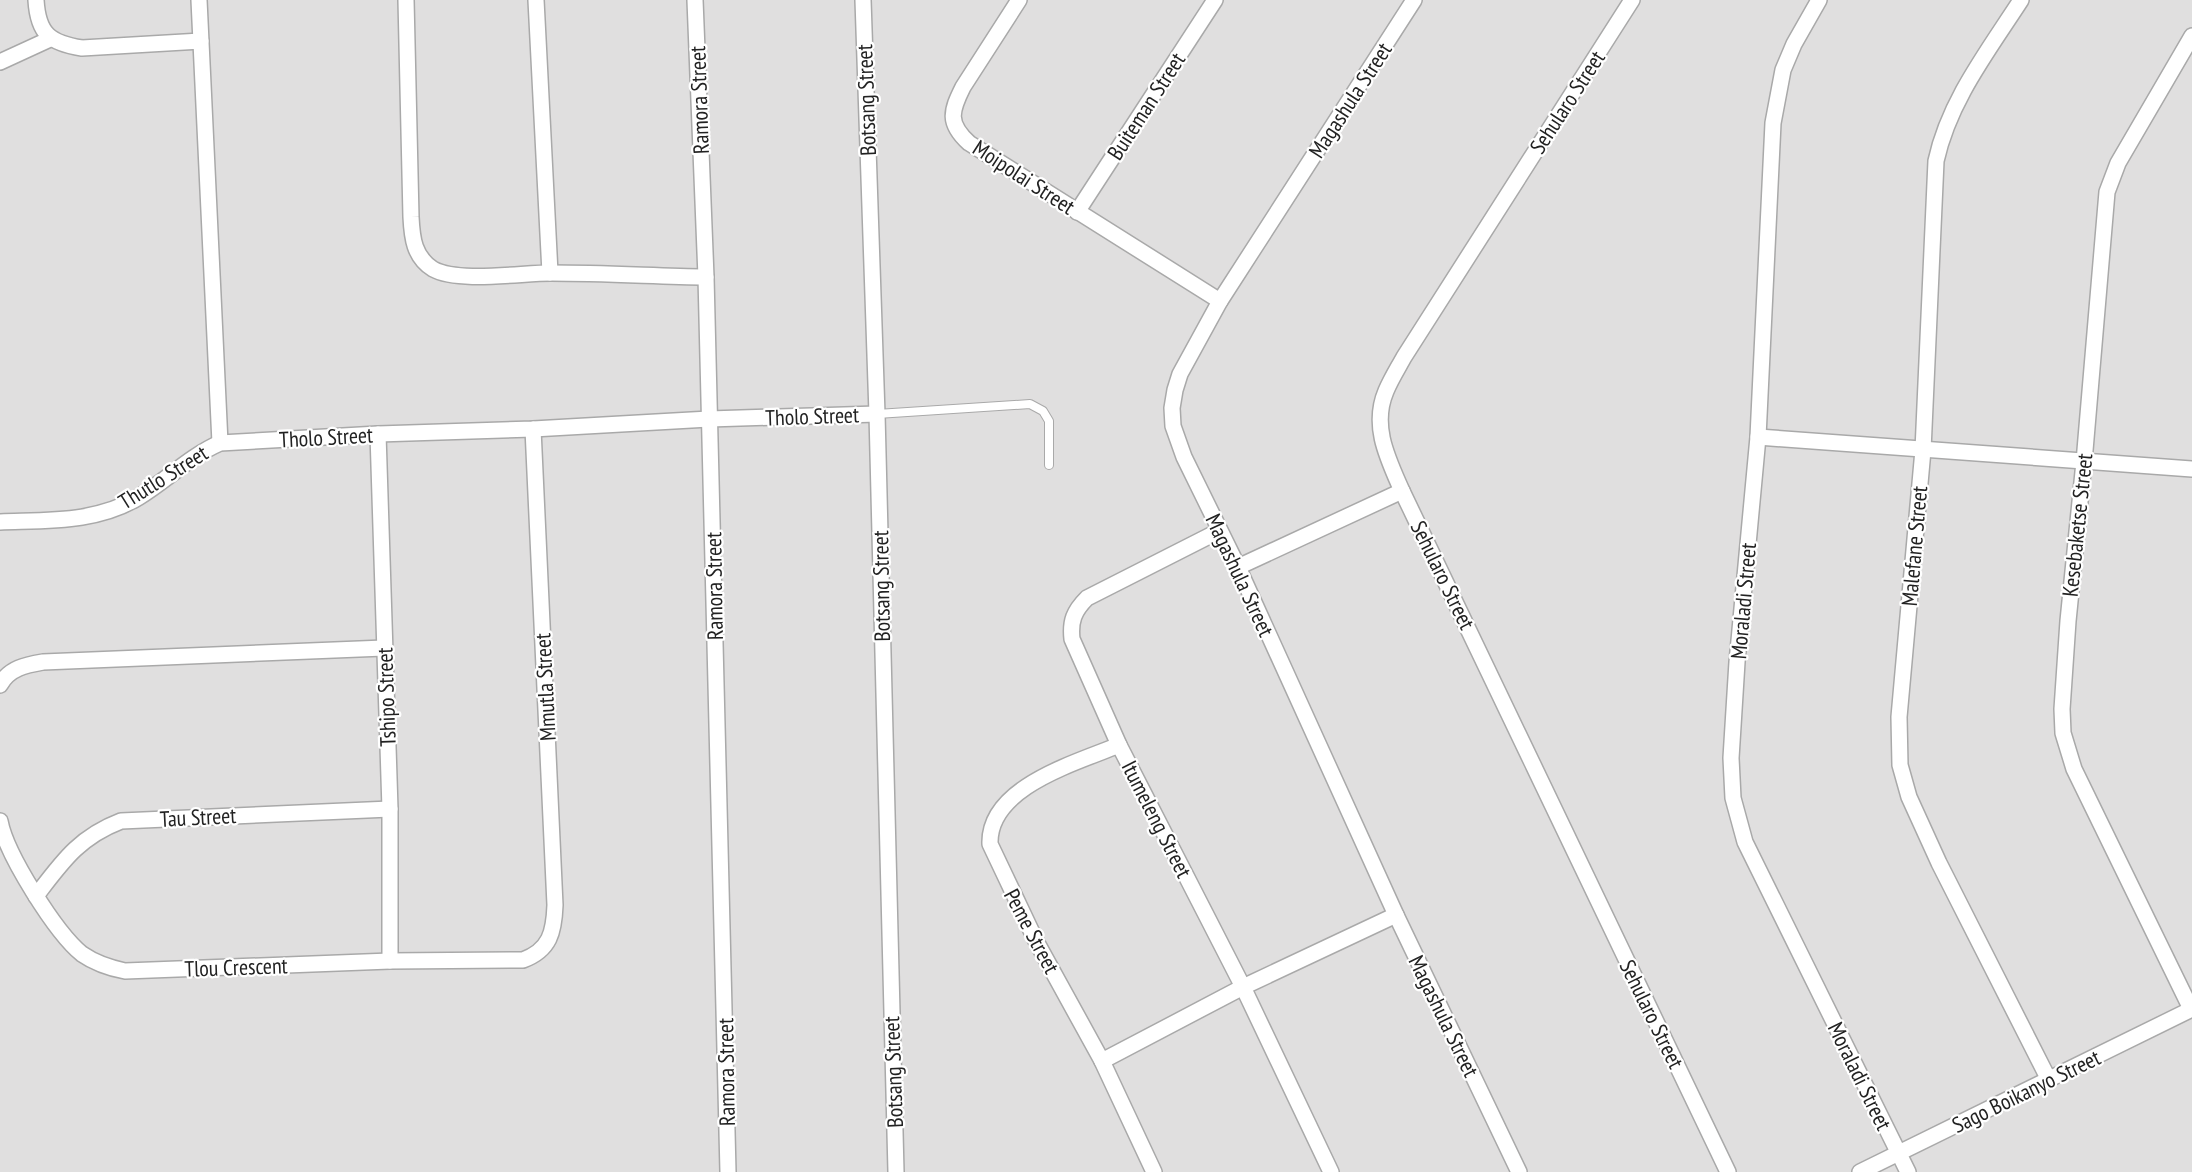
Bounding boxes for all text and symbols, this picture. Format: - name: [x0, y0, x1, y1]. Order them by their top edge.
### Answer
- street label: Magashula Street: [1302, 37, 1398, 163]
- street label: Botsang Street: [850, 44, 882, 156]
- street label: Ramora Street: [683, 45, 715, 155]
- street label: Sehularo Street: [1523, 45, 1611, 159]
- street label: Buiteman Street: [1101, 47, 1191, 165]
- street label: Moipolai Street: [968, 134, 1080, 220]
- street label: Tholo Street: [765, 400, 859, 432]
- street label: Tholo Street: [278, 421, 374, 453]
- street label: Thutlo Street: [113, 439, 213, 515]
- street label: Kesebaketse Street: [2056, 452, 2098, 598]
- street label: Malefane Street: [1895, 485, 1933, 607]
- street label: Magashula Street: [1199, 509, 1281, 641]
- street label: Sehularo Street: [1405, 516, 1481, 634]
- street label: Botsang Street: [866, 530, 896, 642]
- street label: Ramora Street: [699, 532, 729, 640]
- street label: Moraladi Street: [1724, 542, 1762, 660]
- street label: Mmutla Street: [528, 632, 562, 742]
- street label: Tshipo Street: [370, 647, 402, 747]
- street label: Itumeleng Street: [1116, 756, 1198, 882]
- street label: Tau Street: [159, 801, 237, 833]
- street label: Peme Street: [998, 884, 1066, 978]
- street label: Tlou Crescent: [184, 951, 288, 983]
- street label: Magashula Street: [1403, 951, 1485, 1081]
- street label: Sehularo Street: [1614, 955, 1690, 1073]
- street label: Botsang Street: [877, 1016, 909, 1128]
- street label: Moraladi Street: [1822, 1017, 1898, 1135]
- street label: Ramora Street: [711, 1018, 741, 1126]
- street label: Sago Boikanyo Street: [1947, 1043, 2105, 1139]

